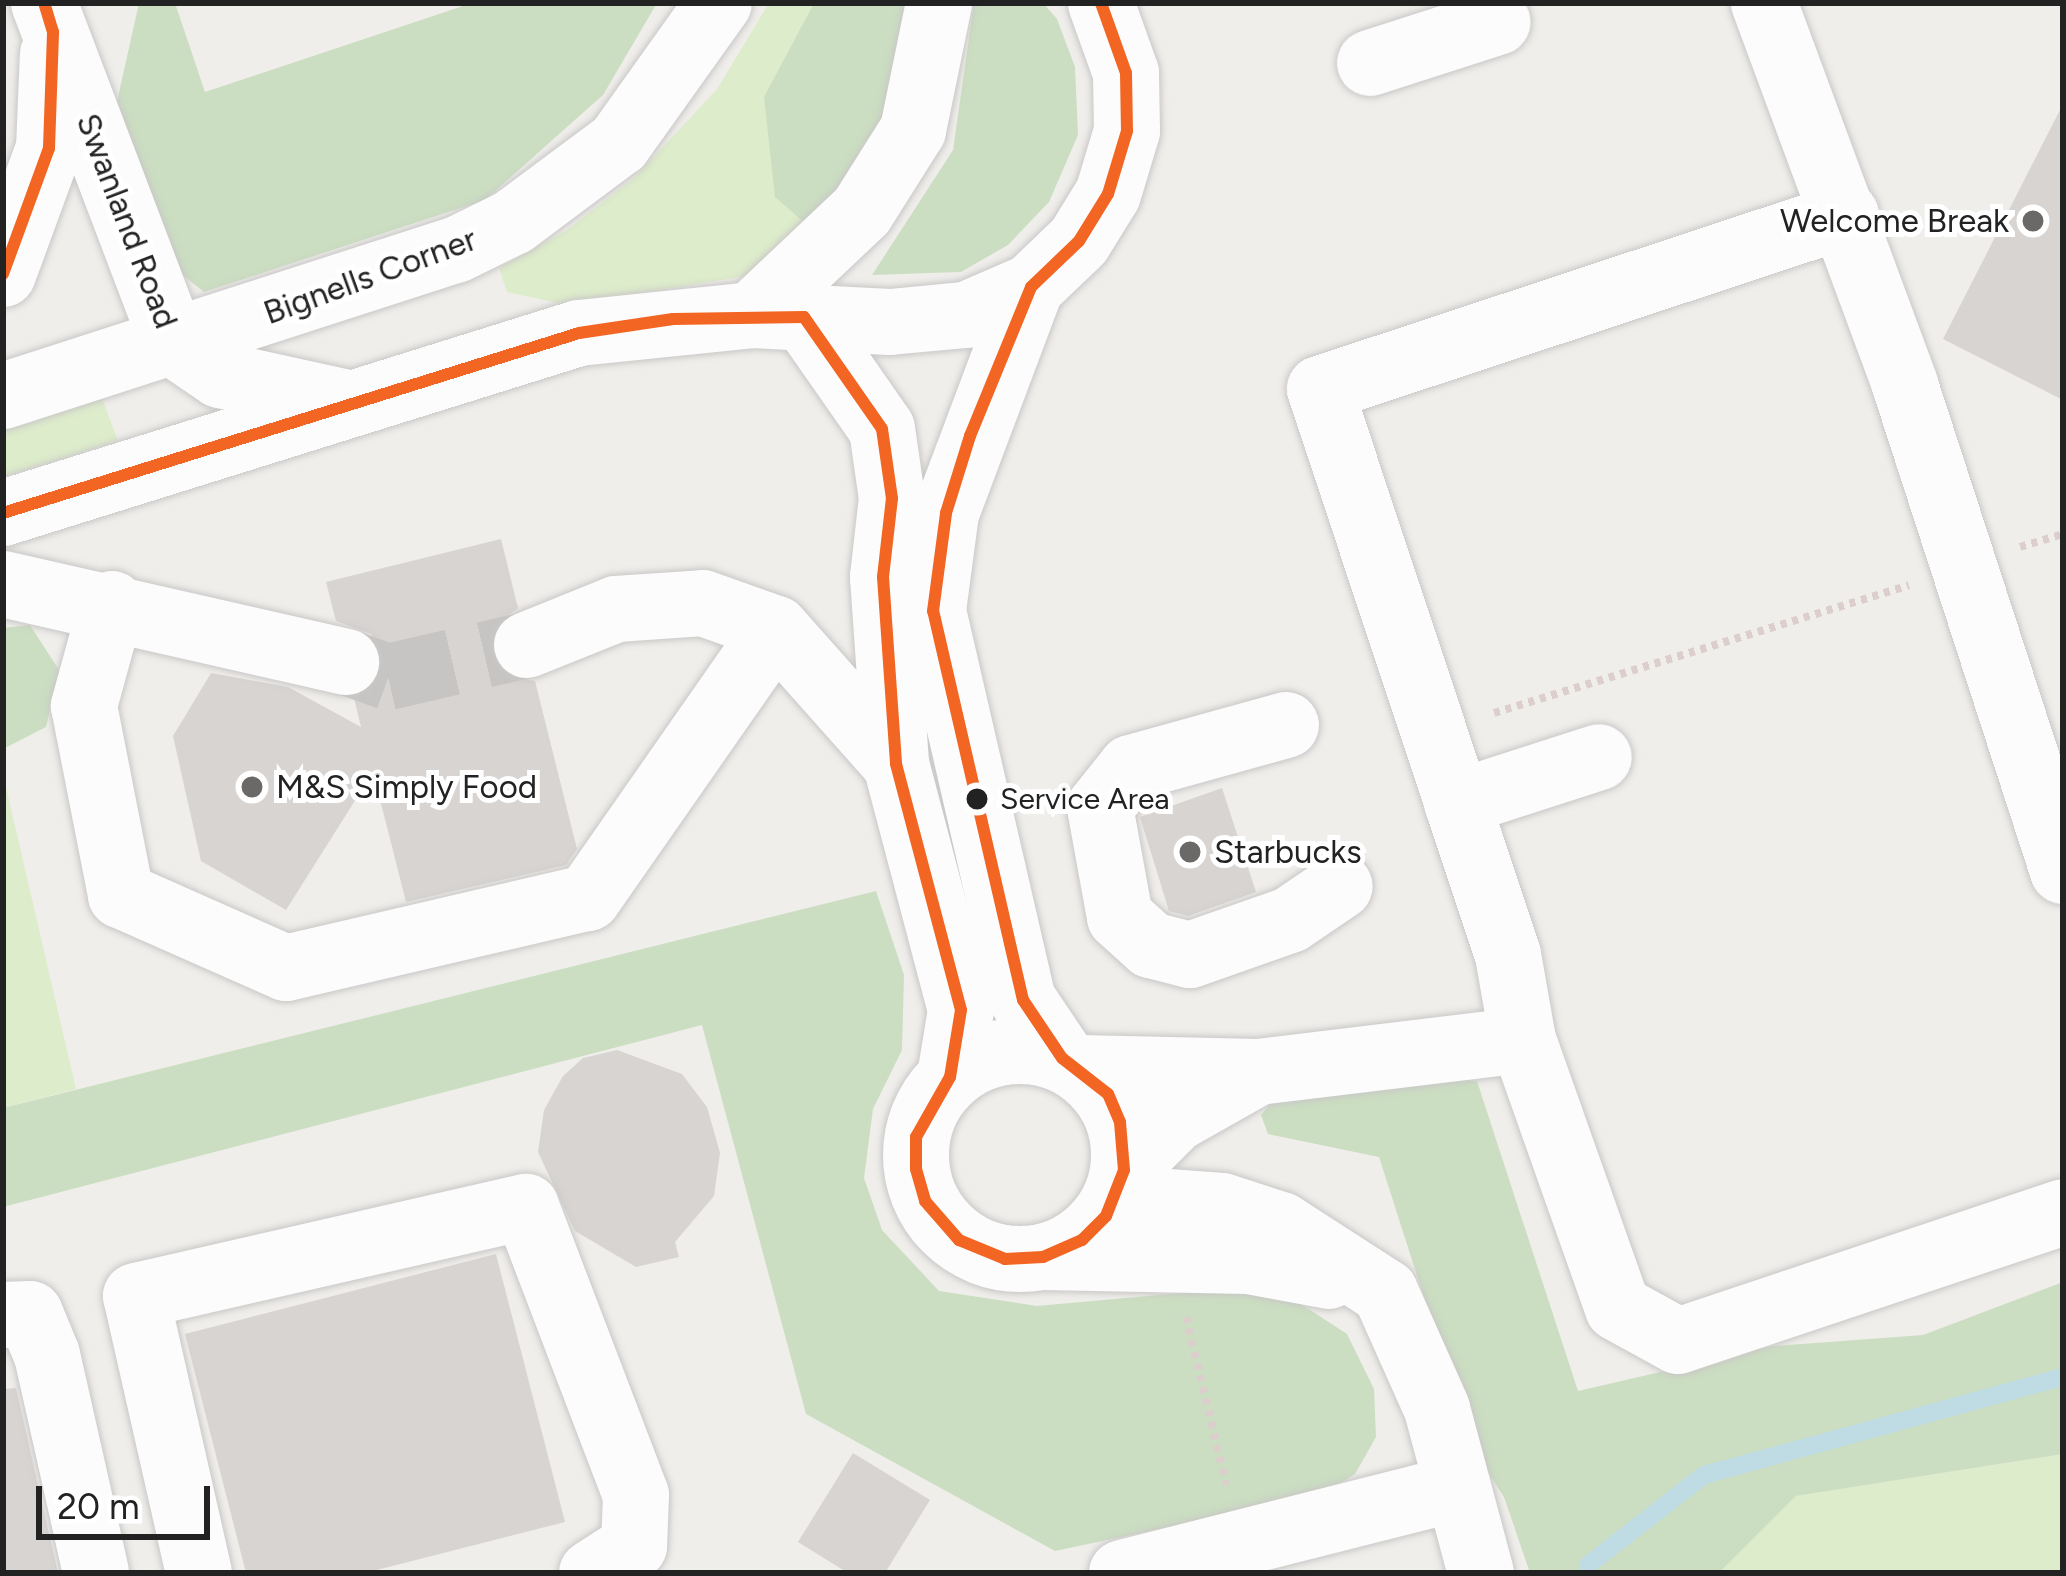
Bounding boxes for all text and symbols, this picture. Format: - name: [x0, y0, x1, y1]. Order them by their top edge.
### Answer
- street label: Swanland Road: [68, 108, 186, 334]
- place label: Welcome Break: [1780, 201, 2009, 241]
- marker: Welcome Break: [2020, 208, 2046, 234]
- street label: Bignells Corner: [258, 219, 482, 333]
- place label: M&S Simply Food: [276, 767, 537, 807]
- marker: M&S Simply Food: [239, 774, 265, 800]
- place label: Service Area: [1000, 781, 1170, 817]
- marker: Service Area: [966, 788, 988, 810]
- place label: Starbucks: [1214, 832, 1362, 872]
- marker: Starbucks: [1177, 839, 1203, 865]
- scale bar: [42, 1462, 216, 1536]
- text: 20 m: [57, 1485, 140, 1528]

